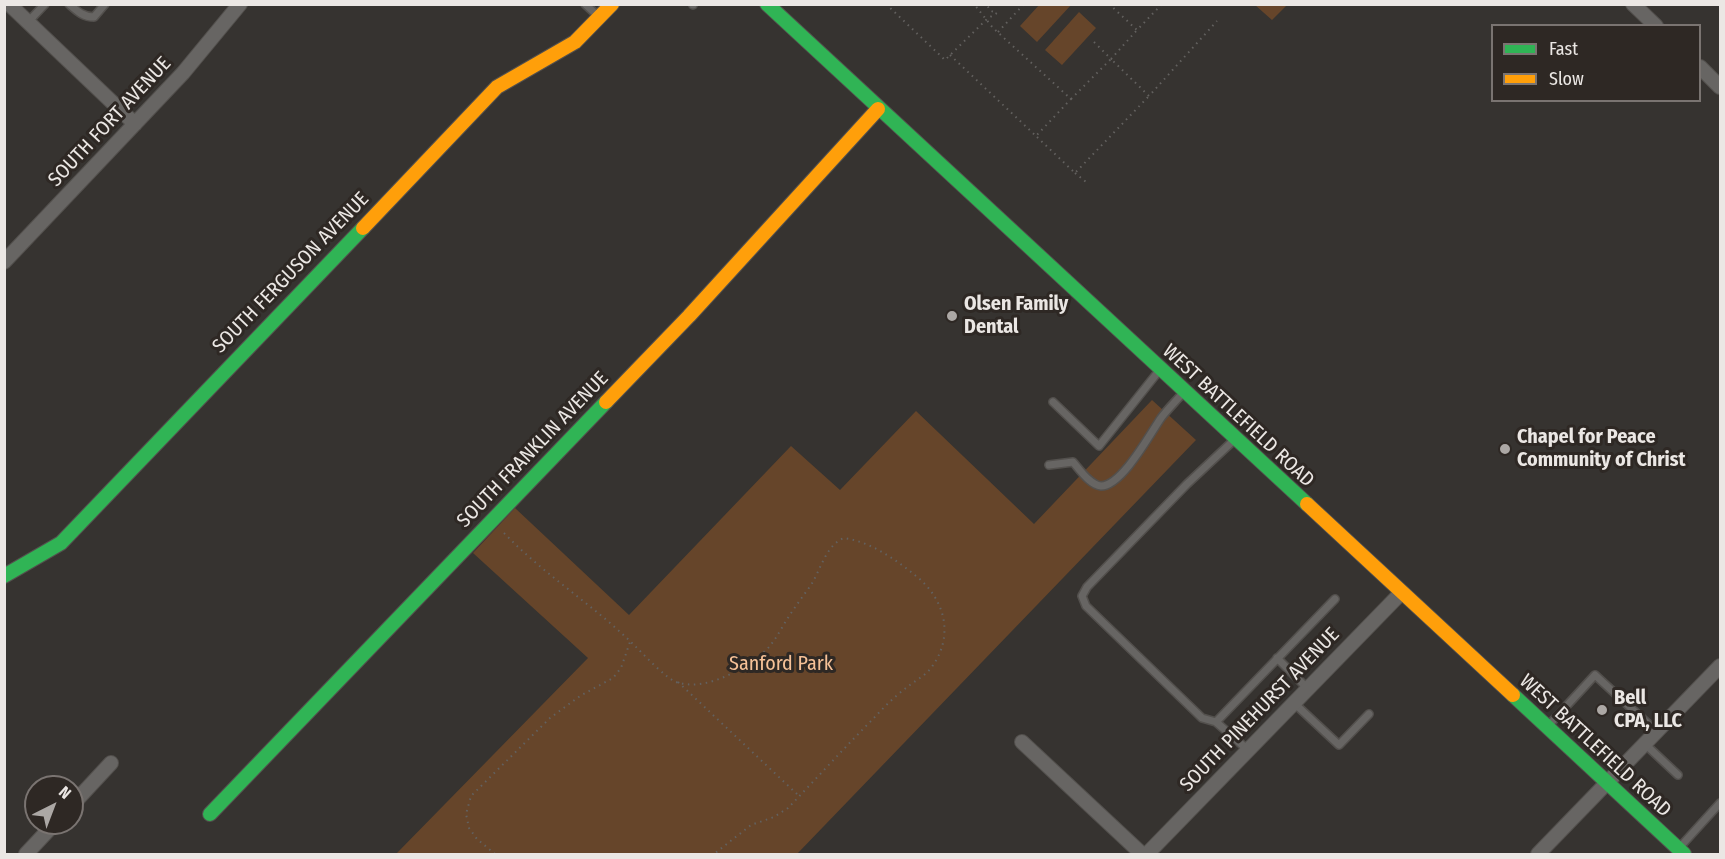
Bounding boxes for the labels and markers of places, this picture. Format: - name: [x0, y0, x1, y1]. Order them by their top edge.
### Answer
- place label: Olsen Family Dental: [964, 292, 1068, 339]
- marker: Olsen Family Dental: [945, 309, 959, 323]
- place label: Chapel for Peace Community of Christ: [1517, 425, 1685, 472]
- marker: Chapel for Peace Community of Christ: [1498, 442, 1512, 456]
- place label: Bell CPA, LLC: [1614, 686, 1682, 733]
- marker: Bell CPA, LLC: [1595, 703, 1609, 717]

